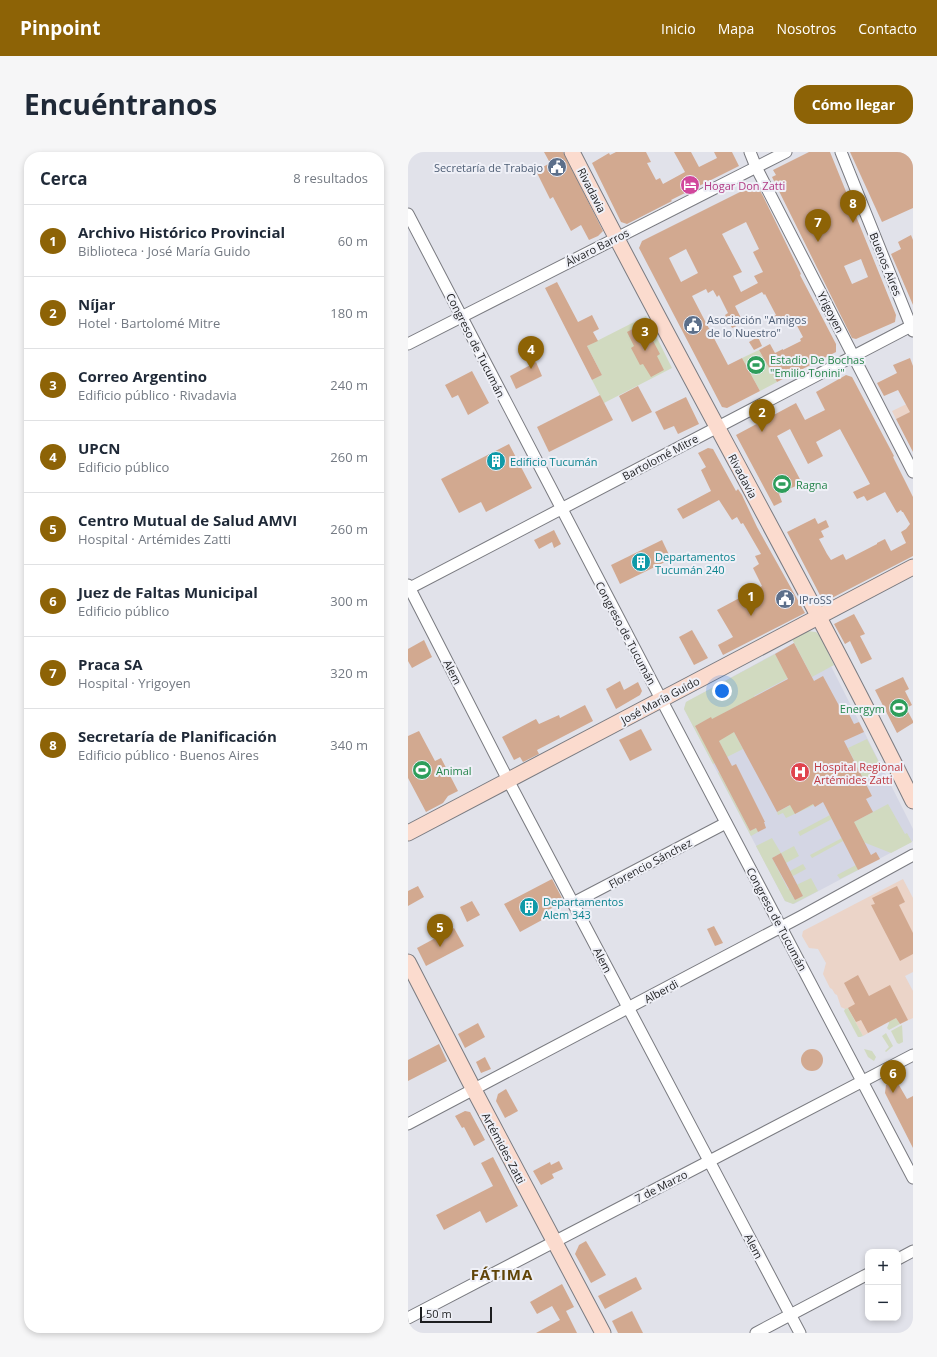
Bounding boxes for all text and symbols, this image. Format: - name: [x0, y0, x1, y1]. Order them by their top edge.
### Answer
- text: Pinpoint: [20, 15, 101, 41]
- text: Inicio: [661, 19, 696, 38]
- text: Mapa: [718, 19, 754, 38]
- text: Nosotros: [776, 19, 836, 38]
- text: Contacto: [858, 19, 917, 38]
- text: Encuéntranos: [24, 85, 217, 123]
- button: Cómo llegar: [794, 85, 913, 124]
- public building icon: Secretaría de Trabajo: [546, 156, 568, 178]
- place label: Secretaría de Trabajo: [434, 160, 543, 175]
- street label: Rivadavia: [574, 165, 610, 215]
- text: Cerca: [40, 167, 88, 190]
- text: 8 resultados: [293, 169, 368, 187]
- hotel icon: Hogar Don Zatti: [679, 174, 701, 196]
- place label: Hogar Don Zatti: [704, 178, 785, 193]
- pin: 8: [840, 190, 866, 223]
- pin: 7: [805, 209, 831, 242]
- text: Archivo Histórico Provincial: [78, 222, 285, 242]
- street label: Álvaro Barros: [563, 225, 631, 269]
- street label: Buenos Aires: [866, 230, 906, 298]
- text: 1: [49, 232, 57, 250]
- text: 60 m: [338, 232, 368, 250]
- text: Biblioteca · José María Guido: [78, 242, 250, 260]
- street label: Yrigoyen: [814, 289, 848, 335]
- street label: Congreso de Tucumán: [443, 290, 509, 400]
- text: Níjar: [78, 294, 115, 314]
- text: 2: [49, 304, 57, 322]
- text: 180 m: [330, 304, 368, 322]
- place label: Asociación "Amigos de lo Nuestro": [707, 312, 806, 340]
- text: Hotel · Bartolomé Mitre: [78, 314, 220, 332]
- public building icon: Asociación "Amigos de lo Nuestro": [682, 314, 704, 336]
- pin: 3: [632, 318, 658, 351]
- pin: 4: [518, 336, 544, 369]
- place label: Estadio De Bochas "Emilio Tonini": [770, 352, 864, 380]
- sports icon: Estadio De Bochas "Emilio Tonini": [745, 354, 767, 376]
- text: Correo Argentino: [78, 366, 207, 386]
- text: 3: [49, 376, 57, 394]
- text: 240 m: [330, 376, 368, 394]
- text: Edificio público · Rivadavia: [78, 386, 237, 404]
- pin: 2: [749, 399, 775, 432]
- street label: Bartolomé Mitre: [619, 431, 701, 483]
- text: UPCN: [78, 438, 121, 458]
- text: 4: [49, 448, 57, 466]
- text: 260 m: [330, 448, 368, 466]
- building icon: Edificio Tucumán: [485, 450, 507, 472]
- street label: Rivadavia: [725, 451, 761, 501]
- place label: Edificio Tucumán: [510, 454, 597, 469]
- text: Edificio público: [78, 458, 169, 476]
- sports icon: Ragna: [771, 473, 793, 495]
- place label: Ragna: [796, 477, 828, 492]
- text: Centro Mutual de Salud AMVI: [78, 510, 297, 530]
- text: 5: [49, 520, 57, 538]
- text: 260 m: [330, 520, 368, 538]
- text: Hospital · Artémides Zatti: [78, 530, 231, 548]
- place label: Departamentos Tucumán 240: [655, 549, 735, 577]
- building icon: Departamentos Tucumán 240: [630, 551, 652, 573]
- street label: Congreso de Tucumán: [592, 579, 660, 687]
- text: Juez de Faltas Municipal: [78, 582, 258, 602]
- pin: 1: [738, 583, 764, 616]
- public building icon: IProSS: [774, 588, 796, 610]
- text: 6: [49, 592, 57, 610]
- text: 300 m: [330, 592, 368, 610]
- place label: IProSS: [799, 592, 832, 607]
- text: Edificio público: [78, 602, 169, 620]
- text: Praca SA: [78, 654, 143, 674]
- street label: Alem: [440, 657, 466, 687]
- text: 7: [49, 664, 57, 682]
- text: 320 m: [330, 664, 368, 682]
- street label: José María Guido: [617, 673, 702, 728]
- text: Hospital · Yrigoyen: [78, 674, 191, 692]
- your location: [712, 681, 732, 701]
- sports icon: Energym: [888, 697, 910, 719]
- place label: Energym: [840, 701, 885, 716]
- text: Secretaría de Planificación: [78, 726, 277, 746]
- text: 8: [49, 736, 57, 754]
- text: 340 m: [330, 736, 368, 754]
- text: Edificio público · Buenos Aires: [78, 746, 259, 764]
- sports icon: Animal: [411, 759, 433, 781]
- place label: Hospital Regional Artémides Zatti: [814, 759, 903, 787]
- hospital icon: Hospital Regional Artémides Zatti: [789, 761, 811, 783]
- place label: Animal: [436, 763, 472, 778]
- street label: Florencio Sánchez: [606, 835, 694, 891]
- street label: Congreso de Tucumán: [743, 865, 811, 973]
- place label: Departamentos Alem 343: [543, 894, 623, 922]
- building icon: Departamentos Alem 343: [518, 896, 540, 918]
- pin: 5: [427, 914, 453, 947]
- street label: Alem: [590, 945, 616, 975]
- street label: Alberdi: [641, 976, 681, 1006]
- pin: 6: [880, 1060, 906, 1093]
- street label: Artémides Zatti: [479, 1110, 529, 1186]
- street label: 7 de Marzo: [632, 1166, 690, 1206]
- street label: Alem: [741, 1231, 767, 1261]
- map controls: [865, 1249, 901, 1321]
- button: +: [865, 1249, 901, 1285]
- district label: FÁTIMA: [471, 1264, 533, 1284]
- button: −: [865, 1285, 901, 1321]
- scale bar: [420, 1305, 492, 1324]
- text: 50 m: [426, 1306, 452, 1321]

